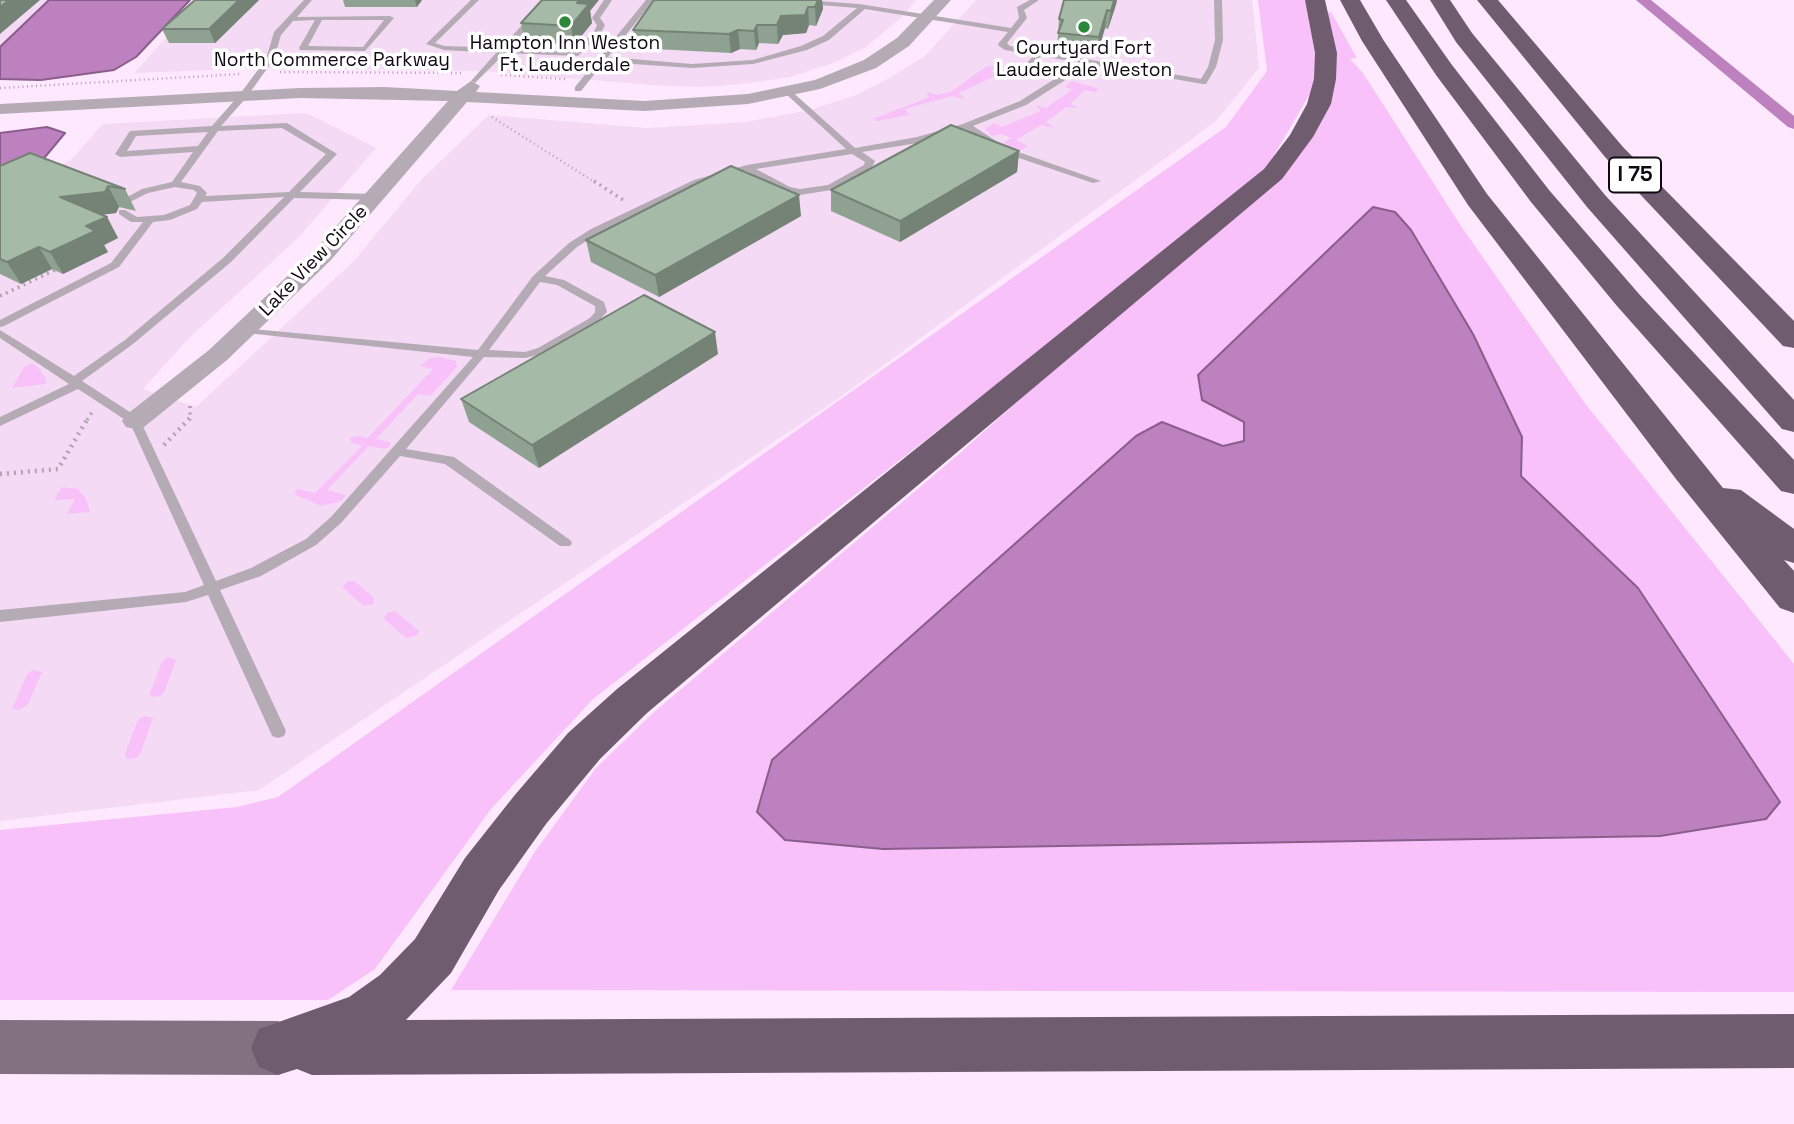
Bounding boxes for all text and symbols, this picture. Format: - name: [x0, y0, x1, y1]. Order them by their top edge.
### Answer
- marker: Hampton Inn Weston Ft. Lauderdale: [557, 14, 573, 30]
- marker: Courtyard Fort Lauderdale Weston: [1076, 19, 1092, 35]
- place label: Hampton Inn Weston Ft. Lauderdale: [470, 33, 660, 77]
- place label: Courtyard Fort Lauderdale Weston: [996, 38, 1172, 82]
- street label: North Commerce Parkway: [214, 50, 450, 72]
- road number: I 75: [1609, 158, 1661, 192]
- street label: Lake View Circle: [255, 201, 373, 321]

